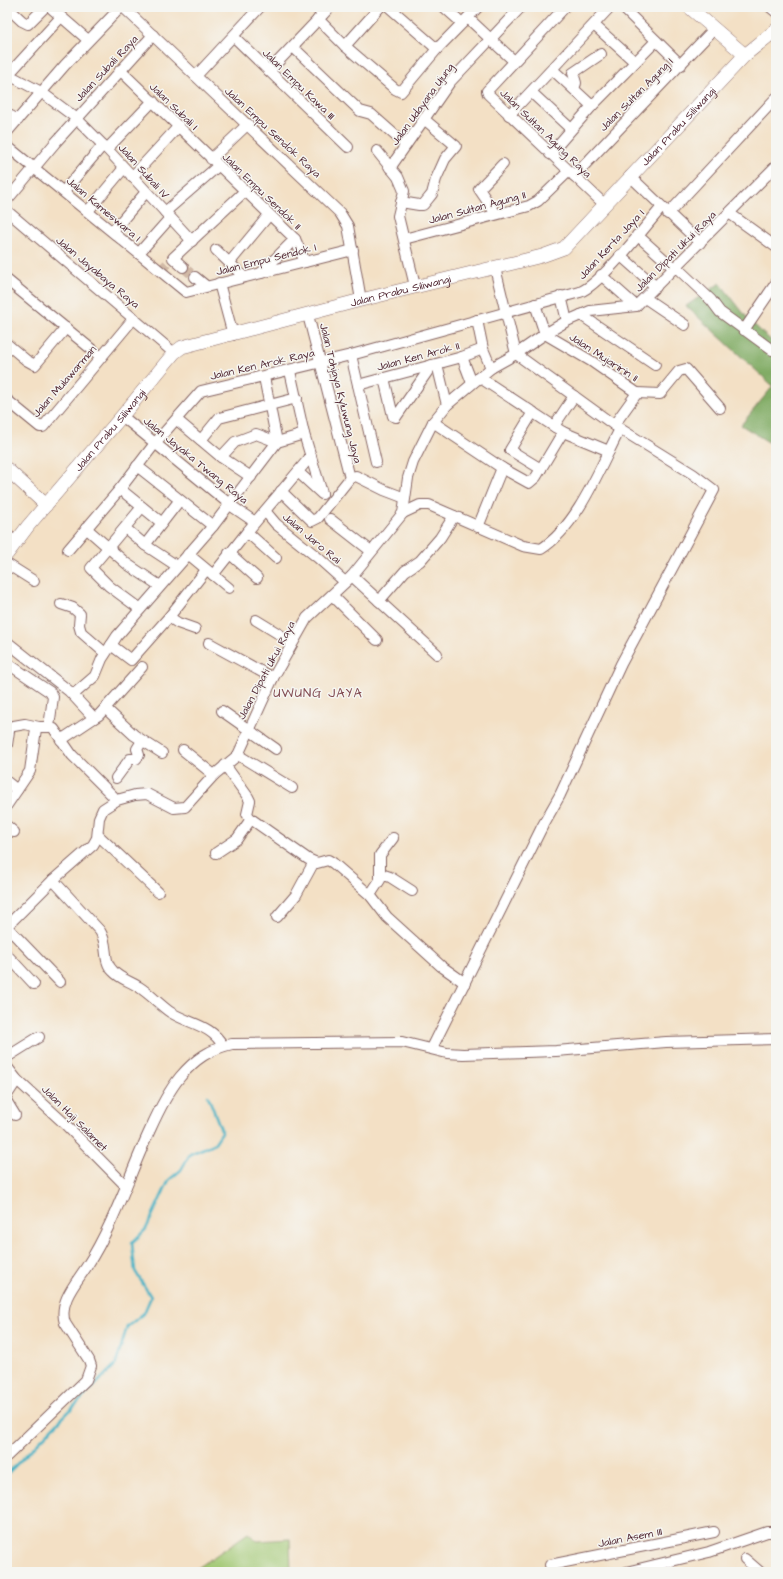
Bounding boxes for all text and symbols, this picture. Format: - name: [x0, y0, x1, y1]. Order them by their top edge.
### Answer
- street label: Jalan Subali Raya: [72, 32, 142, 106]
- street label: Jalan Empu Kawa III: [259, 46, 339, 123]
- street label: Jalan Sultan Agung I: [596, 54, 677, 135]
- street label: Jalan Udayana Ujung: [388, 60, 458, 149]
- street label: Jalan Subali I: [146, 79, 202, 134]
- street label: Jalan Empu Sendok Raya: [221, 84, 324, 182]
- street label: Jalan Prabu Siliwangi: [638, 84, 719, 169]
- street label: Jalan Sultan Agung Raya: [496, 86, 595, 182]
- street label: Jalan Subali IV: [115, 141, 173, 202]
- street label: Jalan Empu Sendok II: [219, 150, 305, 233]
- street label: Jalan Kameswara I: [63, 174, 144, 245]
- street label: Jalan Sultan Agung II: [427, 187, 528, 229]
- street label: Jalan Kerta Jaya I: [575, 206, 649, 283]
- street label: Jalan Dipati Ukui Raya: [631, 207, 720, 296]
- street label: Jalan Jayabaya Raya: [52, 233, 143, 313]
- street label: Jalan Empu Sendok I: [214, 240, 318, 279]
- street label: Jalan Prabu Siliwangi: [349, 271, 453, 311]
- street label: Jalan Tohjaya Kyluwung Jaya: [315, 322, 365, 465]
- street label: Jalan Mujaririn II: [566, 329, 641, 386]
- street label: Jalan Ken Arok II: [375, 338, 461, 375]
- street label: Jalan Mulawarman: [29, 342, 100, 421]
- street label: Jalan Ken Arok Raya: [208, 345, 316, 385]
- street label: Jalan Prabu Siliwangi: [71, 386, 149, 475]
- street label: Jalan Jayaka Twang Raya: [140, 414, 251, 508]
- street label: Jalan Jaro Rai: [279, 510, 344, 567]
- street label: Jalan Dipati Ukui Raya: [234, 618, 300, 723]
- district label: UWUNG JAYA: [273, 684, 363, 702]
- street label: Jalan Haji Salamet: [38, 1082, 111, 1155]
- street label: Jalan Asem III: [597, 1524, 664, 1551]

